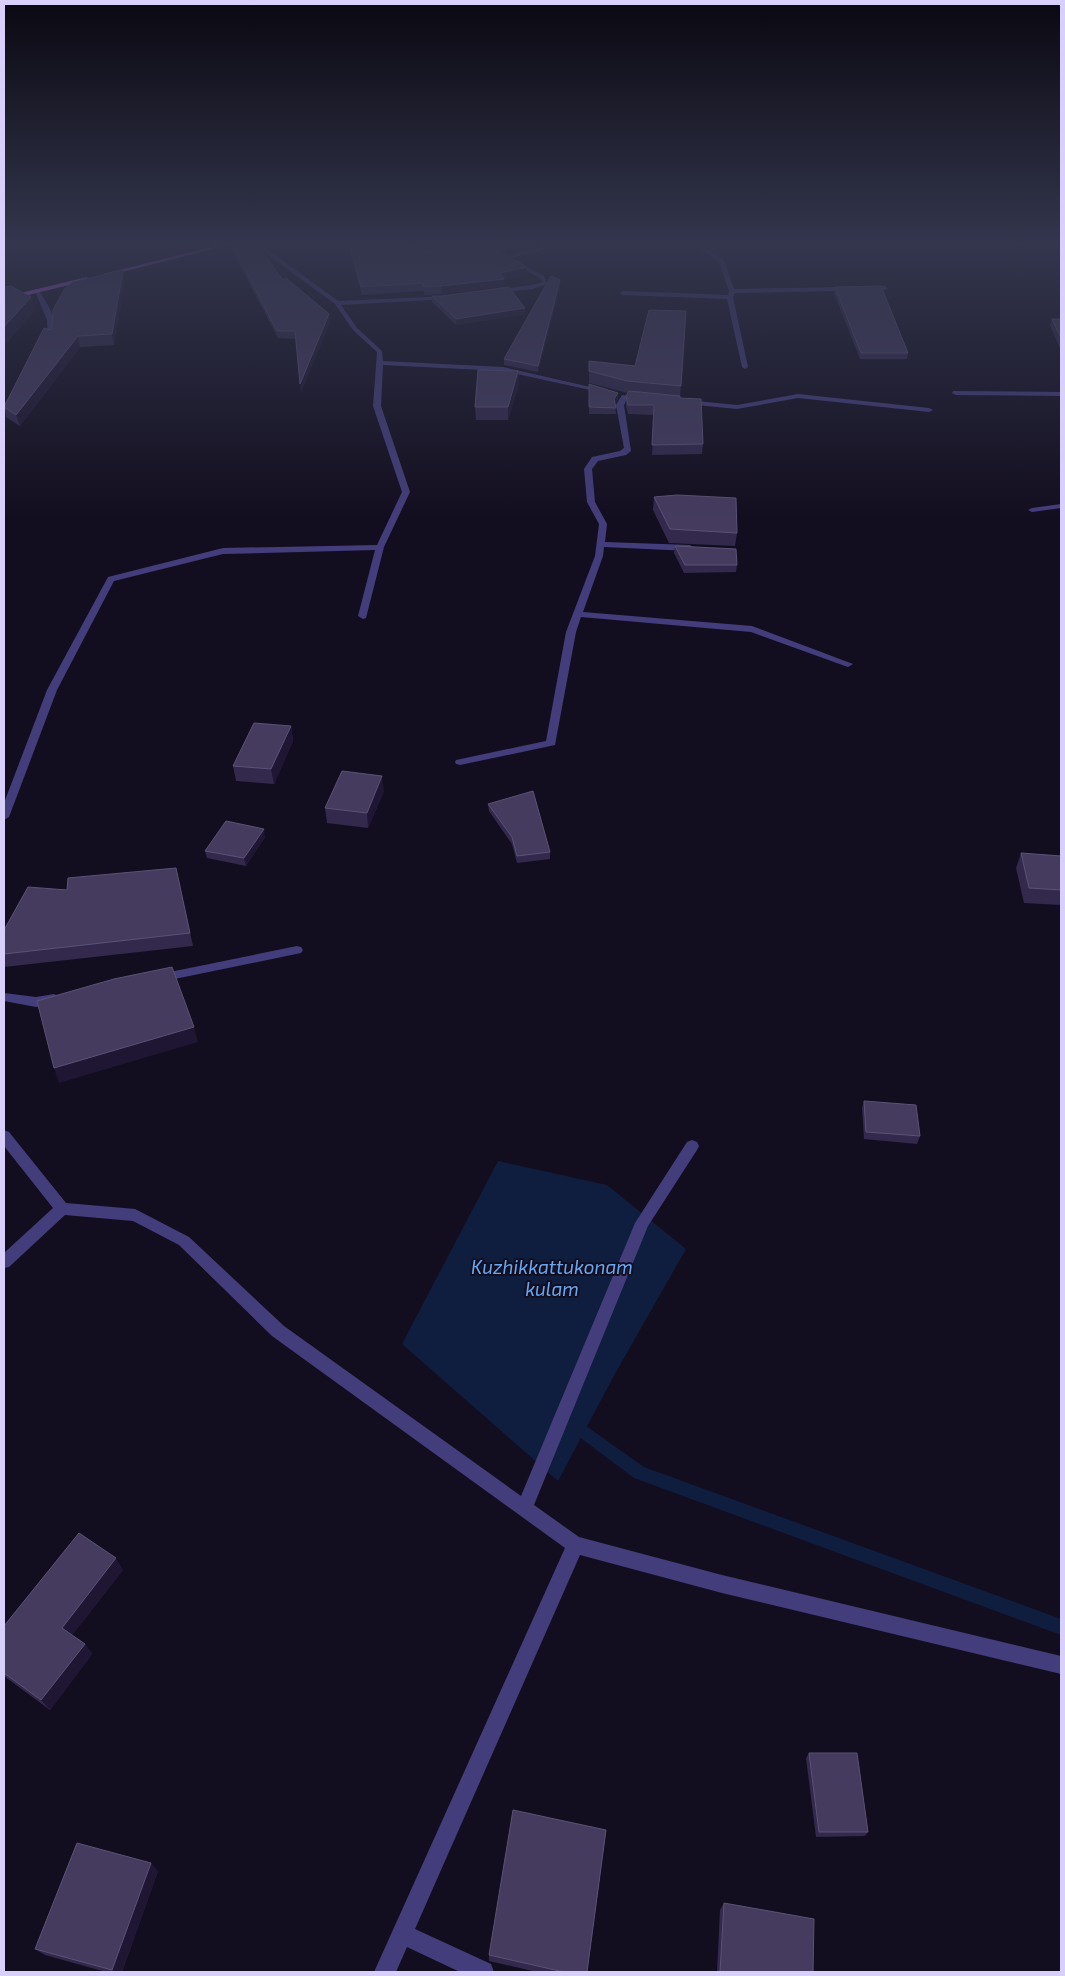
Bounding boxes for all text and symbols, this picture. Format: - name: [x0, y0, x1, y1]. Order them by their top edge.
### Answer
- water label: Kuzhikkattukonam kulam: [471, 1255, 633, 1300]

